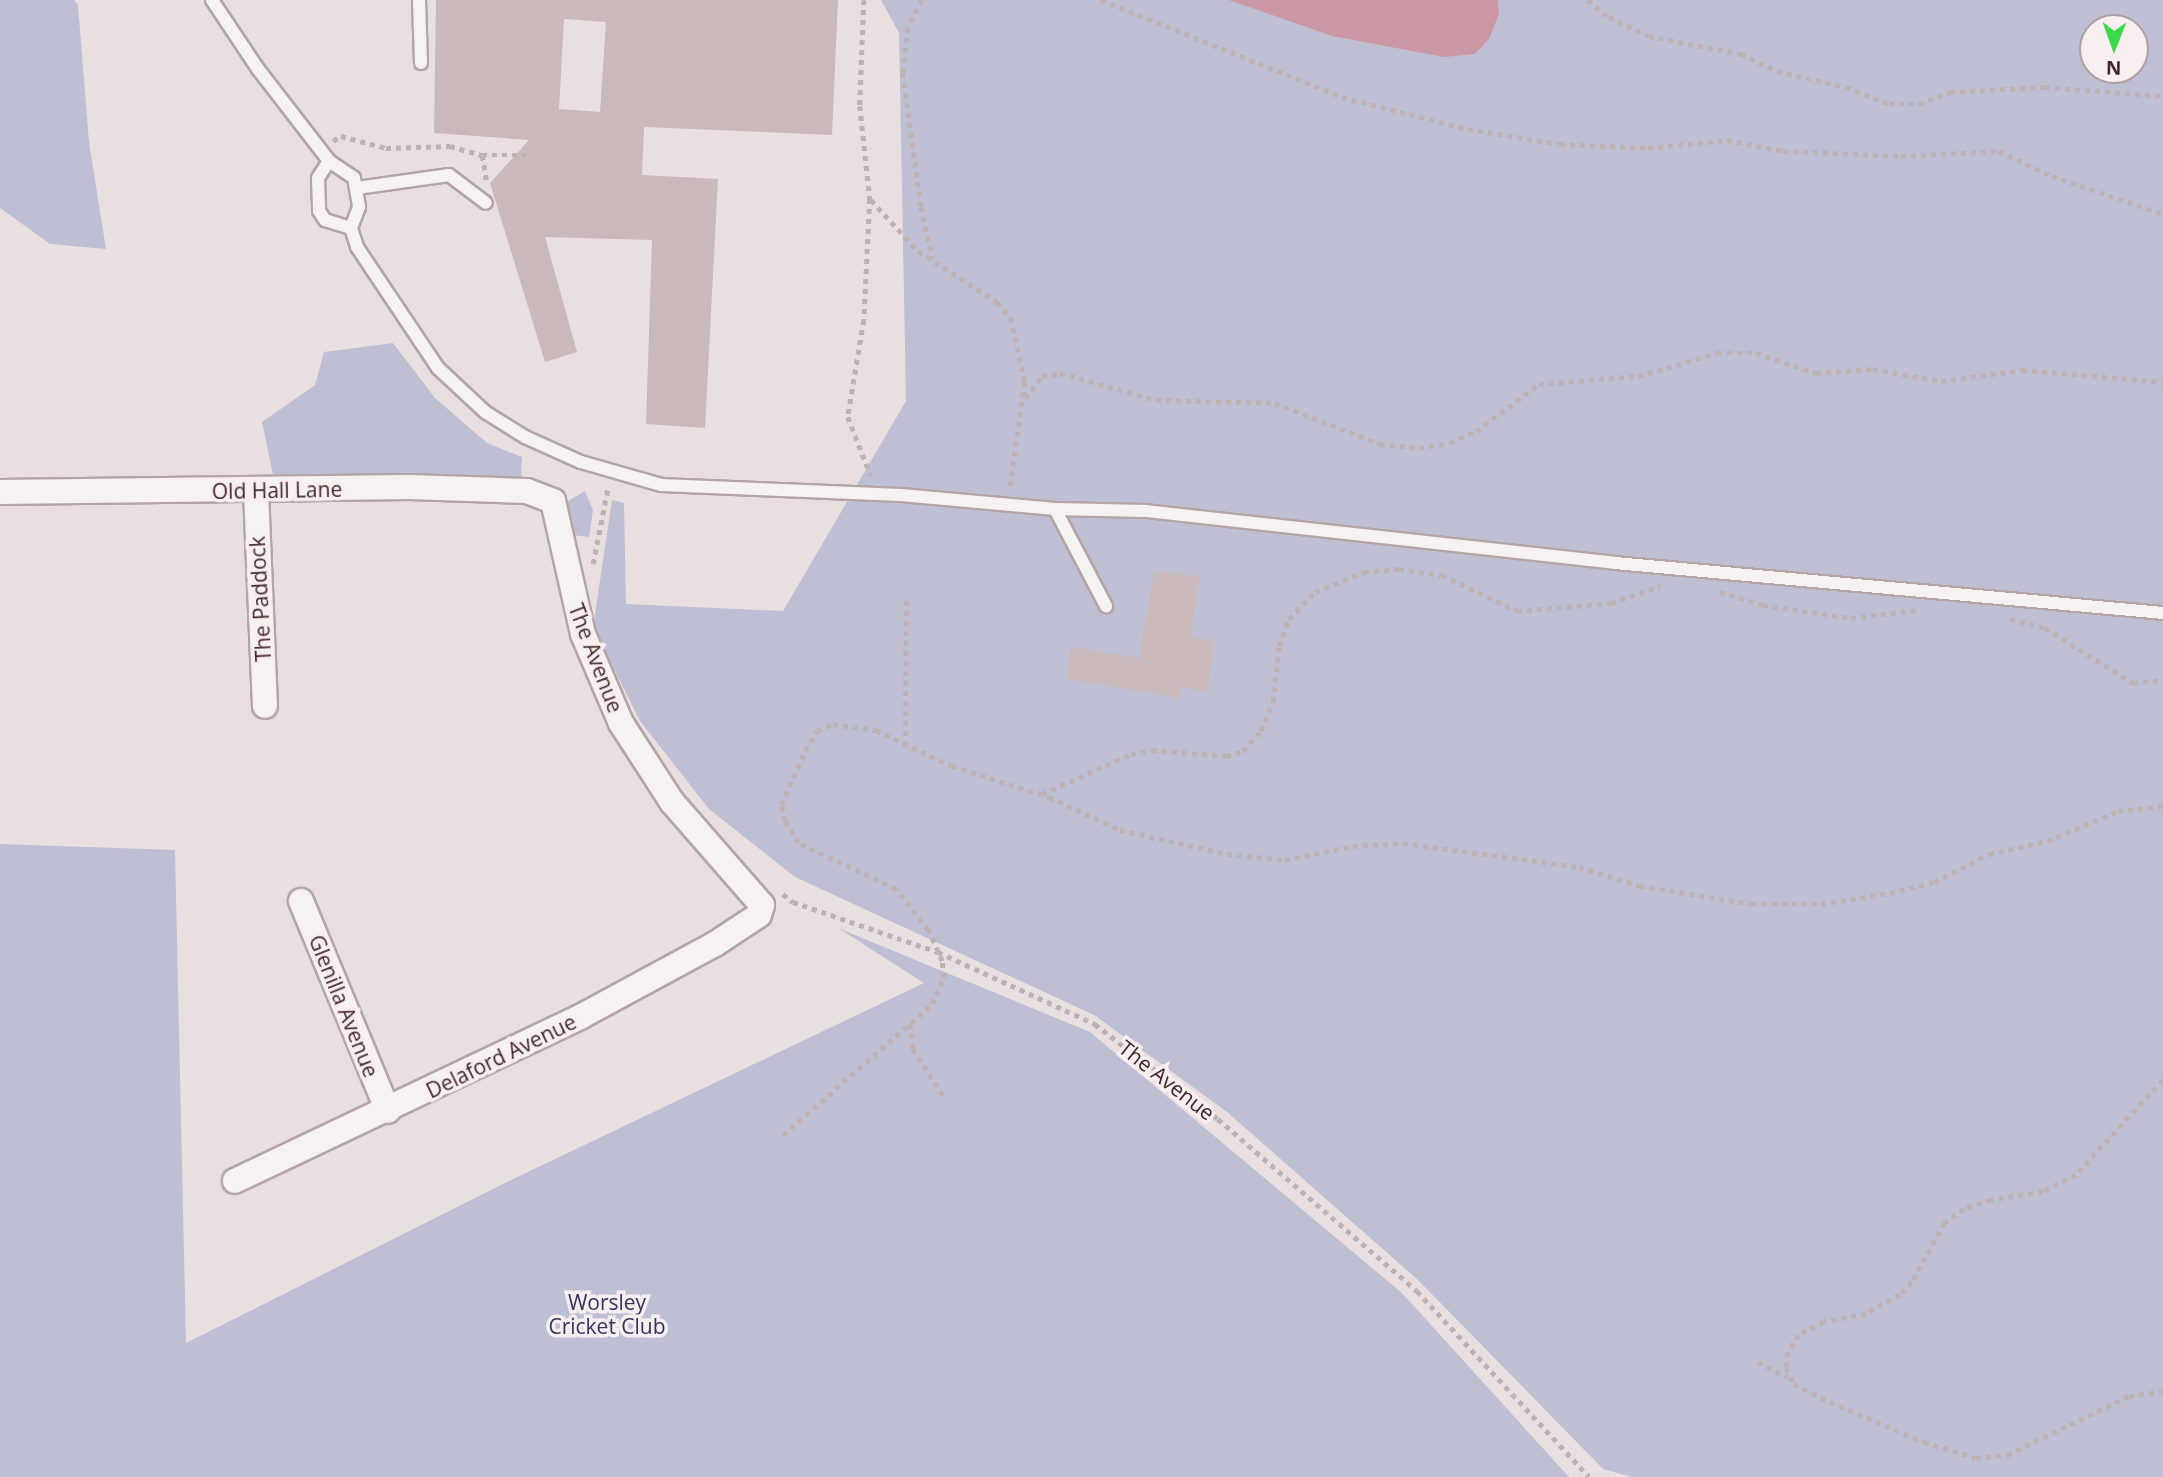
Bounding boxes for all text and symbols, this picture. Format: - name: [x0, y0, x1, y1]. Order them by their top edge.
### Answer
- north arrow: [2079, 14, 2149, 84]
- text: N: [2106, 55, 2122, 81]
- street label: Old Hall Lane: [212, 476, 342, 504]
- street label: The Paddock: [244, 536, 276, 662]
- street label: The Avenue: [564, 600, 628, 716]
- street label: Glenilla Avenue: [304, 931, 384, 1081]
- street label: Delaford Avenue: [422, 1009, 580, 1103]
- street label: The Avenue: [1114, 1035, 1220, 1125]
- park label: Worsley Cricket Club: [548, 1289, 666, 1339]

